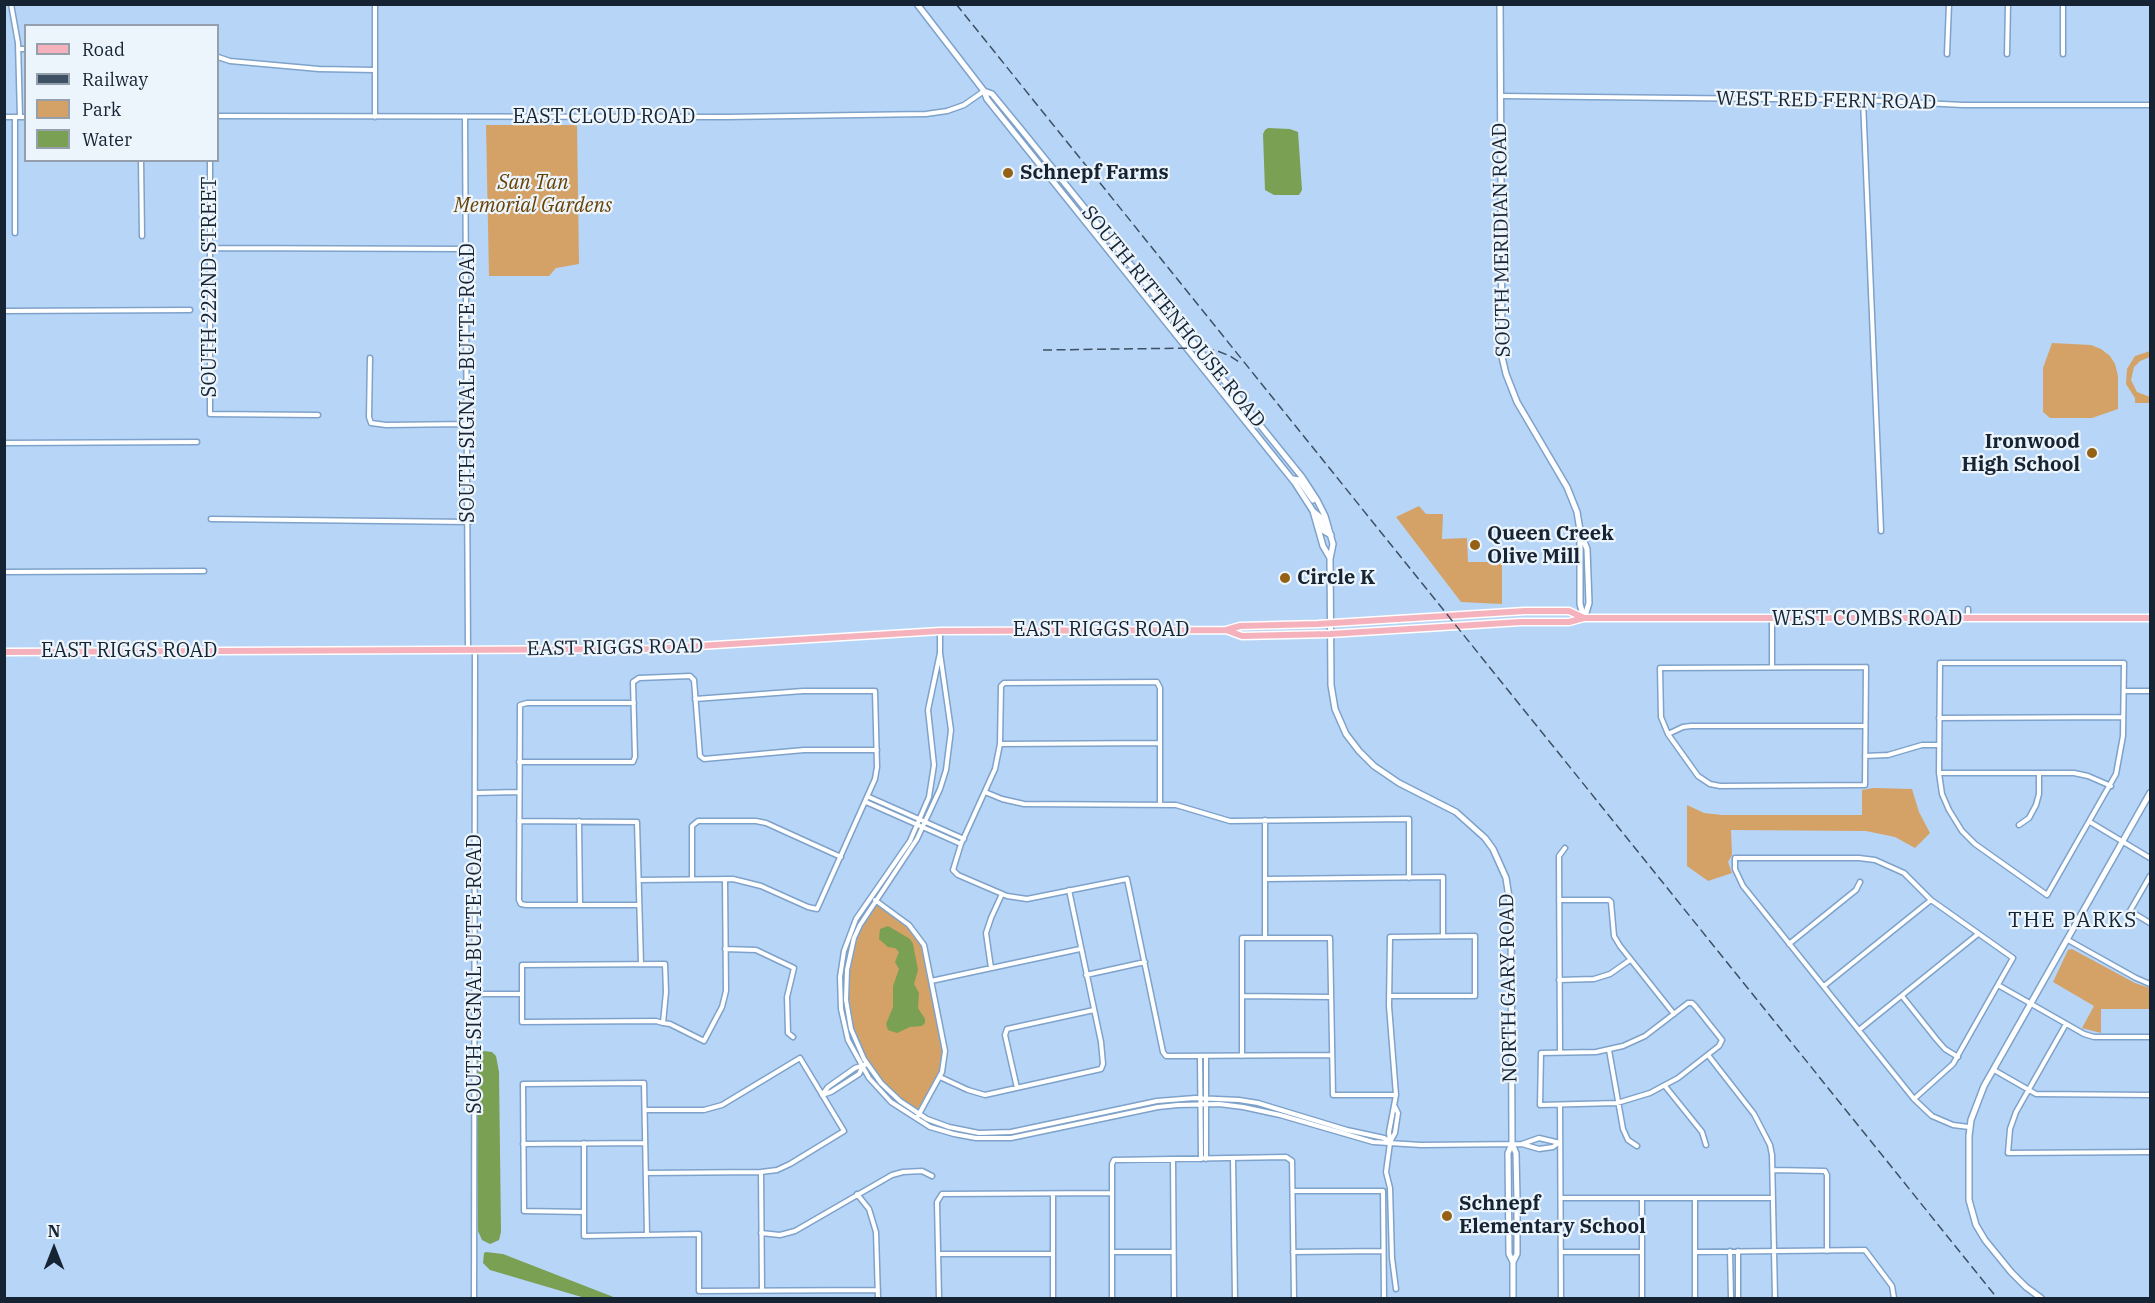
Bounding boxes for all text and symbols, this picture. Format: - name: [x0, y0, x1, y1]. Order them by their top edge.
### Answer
- legend: [24, 24, 219, 162]
- text: Road: [82, 38, 125, 61]
- text: Railway: [82, 68, 148, 91]
- street label: WEST RED FERN ROAD: [1716, 87, 1936, 115]
- text: Park: [82, 98, 121, 121]
- street label: EAST CLOUD ROAD: [513, 105, 695, 129]
- street label: SOUTH MERIDIAN ROAD: [1488, 122, 1516, 358]
- text: Water: [82, 128, 132, 151]
- place label: Schnepf Farms: [1020, 161, 1169, 185]
- marker: Schnepf Farms: [1001, 166, 1015, 180]
- park label: San Tan Memorial Gardens: [454, 171, 612, 218]
- street label: SOUTH 222ND STREET: [198, 176, 222, 398]
- street label: SOUTH RITTENHOUSE ROAD: [1076, 201, 1270, 433]
- street label: SOUTH SIGNAL BUTTE ROAD: [456, 243, 480, 523]
- place label: Ironwood High School: [1962, 430, 2080, 477]
- marker: Ironwood High School: [2085, 446, 2099, 460]
- place label: Queen Creek Olive Mill: [1487, 522, 1614, 569]
- marker: Queen Creek Olive Mill: [1468, 538, 1482, 552]
- place label: Circle K: [1297, 566, 1375, 590]
- marker: Circle K: [1278, 571, 1292, 585]
- street label: WEST COMBS ROAD: [1772, 607, 1962, 631]
- street label: EAST RIGGS ROAD: [1013, 618, 1189, 642]
- street label: EAST RIGGS ROAD: [526, 634, 704, 662]
- street label: EAST RIGGS ROAD: [41, 639, 217, 663]
- street label: SOUTH SIGNAL BUTTE ROAD: [463, 834, 487, 1114]
- street label: NORTH GARY ROAD: [1495, 893, 1523, 1083]
- district label: THE PARKS: [2008, 908, 2138, 934]
- place label: Schnepf Elementary School: [1459, 1192, 1646, 1239]
- marker: Schnepf Elementary School: [1440, 1209, 1454, 1223]
- north arrow: [24, 1219, 84, 1279]
- text: N: [48, 1221, 60, 1241]

